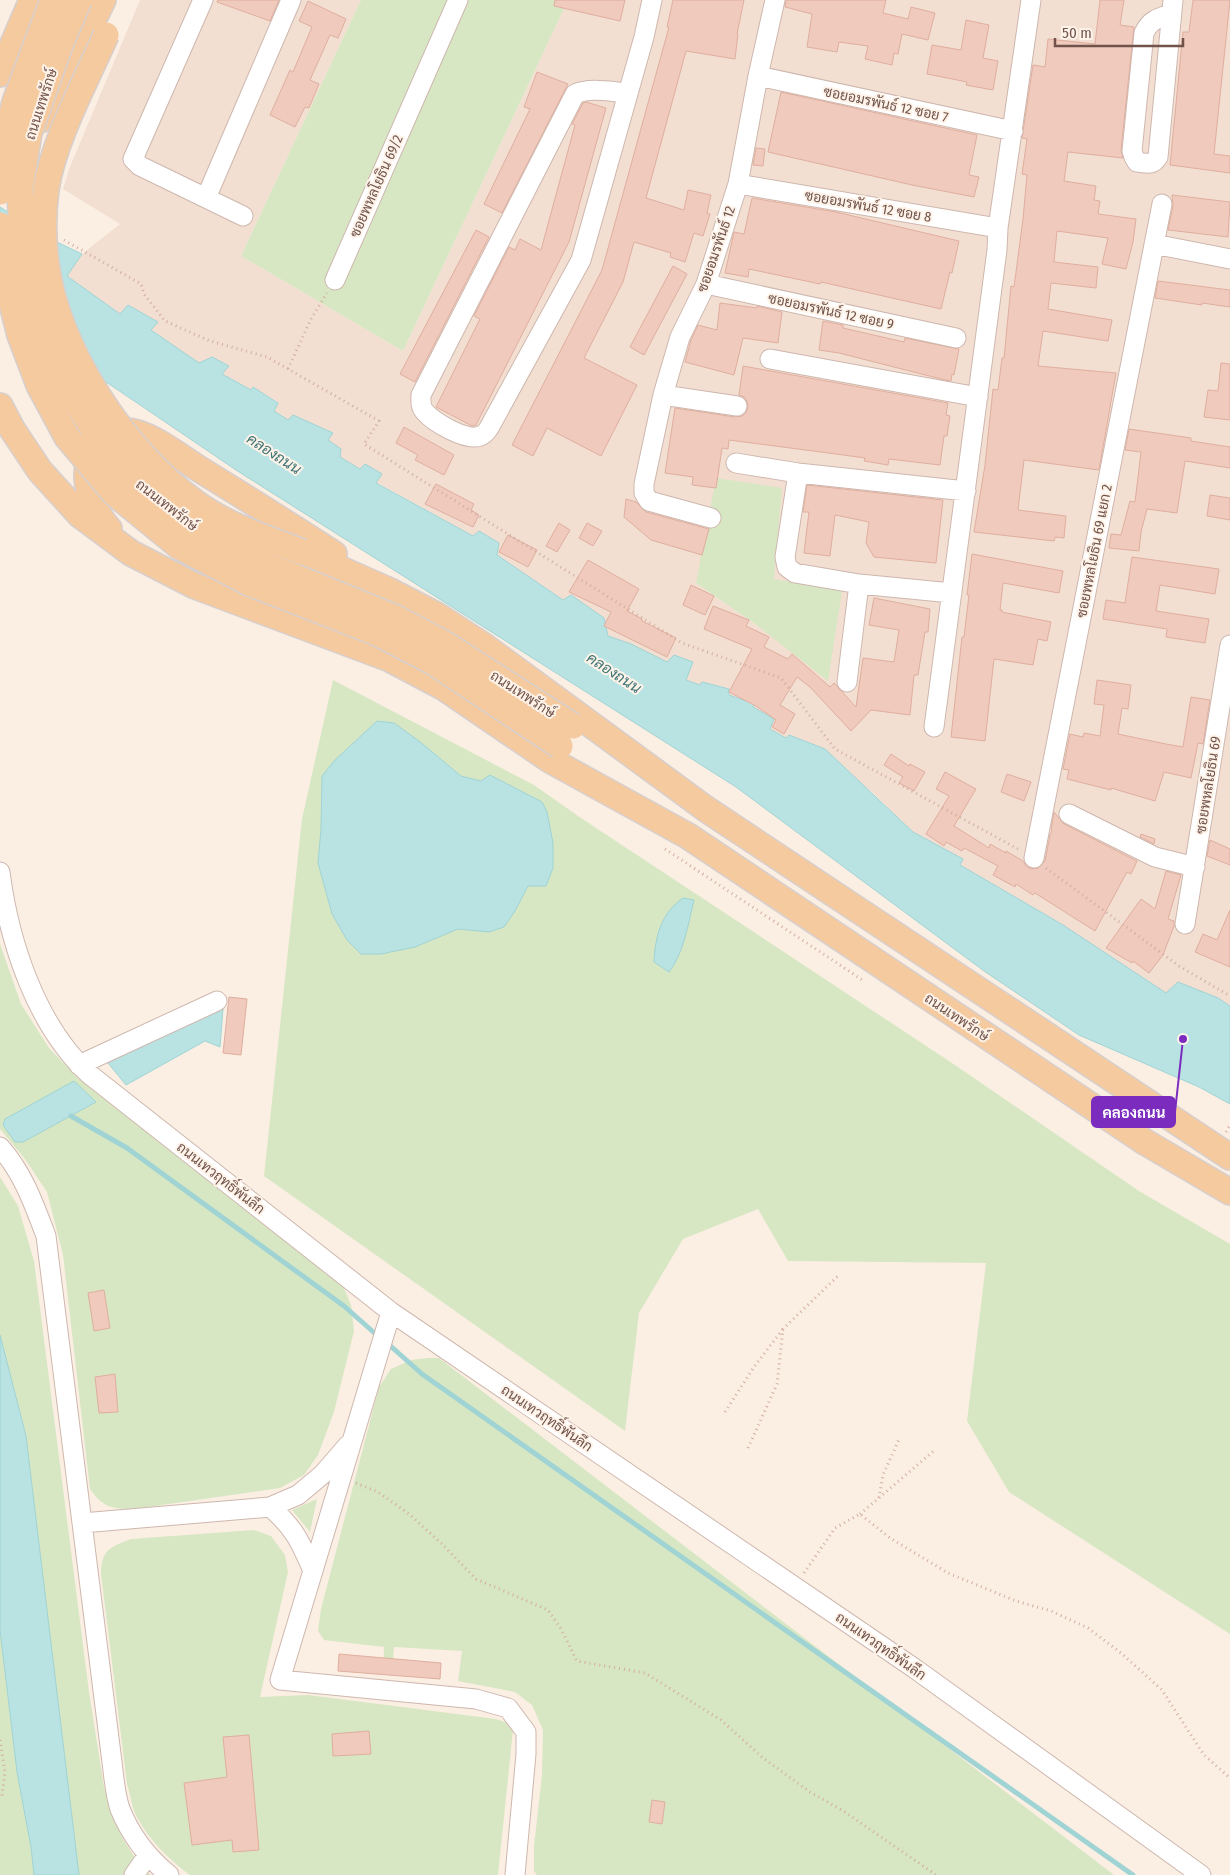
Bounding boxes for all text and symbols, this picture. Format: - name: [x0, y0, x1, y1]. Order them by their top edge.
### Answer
- scale bar: [1055, 15, 1182, 47]
- text: 50 m: [1062, 24, 1092, 42]
- street label: ถนนเทพรักษ์: [21, 66, 61, 142]
- street label: ซอยอมรพันธ์ 12 ซอย 7: [822, 82, 950, 126]
- street label: ซอยพหลโยธิน 69/2: [346, 132, 407, 240]
- street label: ซอยอมรพันธ์ 12 ซอย 8: [803, 186, 933, 226]
- street label: ซอยอมรพันธ์ 12: [693, 204, 739, 294]
- street label: ซอยอมรพันธ์ 12 ซอย 9: [766, 289, 896, 333]
- water label: คลองถนน: [243, 430, 305, 478]
- street label: ถนนเทพรักษ์: [132, 475, 202, 535]
- street label: ซอยพหลโยธิน 69 แยก 2: [1073, 483, 1116, 619]
- water label: คลองถนน: [583, 649, 645, 697]
- street label: ถนนเทพรักษ์: [487, 666, 559, 722]
- street label: ซอยพหลโยธิน 69: [1192, 735, 1225, 835]
- street label: ถนนเทพรักษ์: [921, 989, 993, 1045]
- callout: คลองถนน: [1092, 1097, 1175, 1127]
- text: คลองถนน: [1102, 1104, 1166, 1122]
- street label: ถนนเทวฤทธิ์พันลึก: [173, 1135, 271, 1218]
- street label: ถนนเทวฤทธิ์พันลึก: [498, 1378, 598, 1455]
- street label: ถนนเทวฤทธิ์พันลึก: [832, 1605, 932, 1684]

